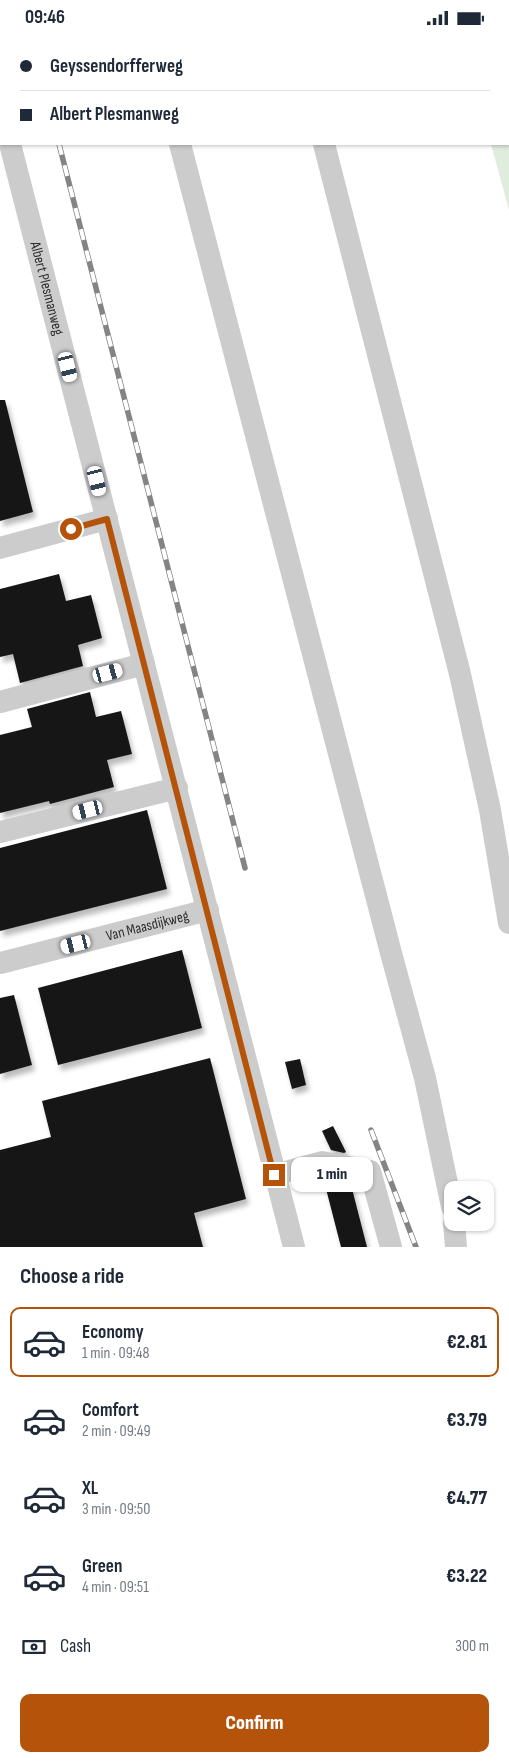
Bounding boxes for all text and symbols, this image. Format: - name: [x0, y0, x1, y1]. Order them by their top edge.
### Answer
- text: 09:46: [25, 6, 65, 29]
- text: Geyssendorfferweg: [50, 55, 183, 78]
- text: Albert Plesmanweg: [50, 103, 179, 126]
- street label: Albert Plesmanweg: [25, 239, 68, 337]
- car: [57, 351, 78, 383]
- car: [86, 465, 107, 497]
- route start: [60, 518, 82, 540]
- car: [91, 662, 124, 684]
- car: [71, 799, 104, 821]
- street label: Van Maasdijkweg: [104, 906, 191, 946]
- car: [59, 933, 92, 955]
- callout: 1 min: [292, 1157, 374, 1193]
- route end: [263, 1164, 285, 1186]
- text: 1 min: [317, 1165, 347, 1184]
- map controls: [444, 1181, 494, 1231]
- button: layers: [444, 1181, 494, 1231]
- text: Choose a ride: [20, 1263, 124, 1290]
- icon: car: [22, 1320, 67, 1365]
- text: Economy: [82, 1321, 144, 1344]
- text: €2.81: [447, 1331, 487, 1354]
- text: 1 min · 09:48: [82, 1344, 150, 1363]
- icon: car: [22, 1398, 67, 1443]
- text: Comfort: [82, 1399, 139, 1422]
- text: €3.79: [446, 1409, 487, 1432]
- text: 2 min · 09:49: [82, 1422, 151, 1441]
- icon: car: [22, 1476, 67, 1521]
- text: XL: [82, 1477, 98, 1500]
- text: €4.77: [446, 1487, 487, 1510]
- text: 3 min · 09:50: [82, 1500, 150, 1519]
- icon: car: [22, 1554, 67, 1599]
- text: Green: [82, 1555, 122, 1578]
- text: €3.22: [446, 1565, 487, 1588]
- text: 4 min · 09:51: [82, 1578, 149, 1597]
- icon: cash: [20, 1633, 48, 1661]
- text: Cash: [60, 1635, 91, 1658]
- text: 300 m: [455, 1637, 489, 1656]
- button: Confirm: [20, 1694, 489, 1752]

